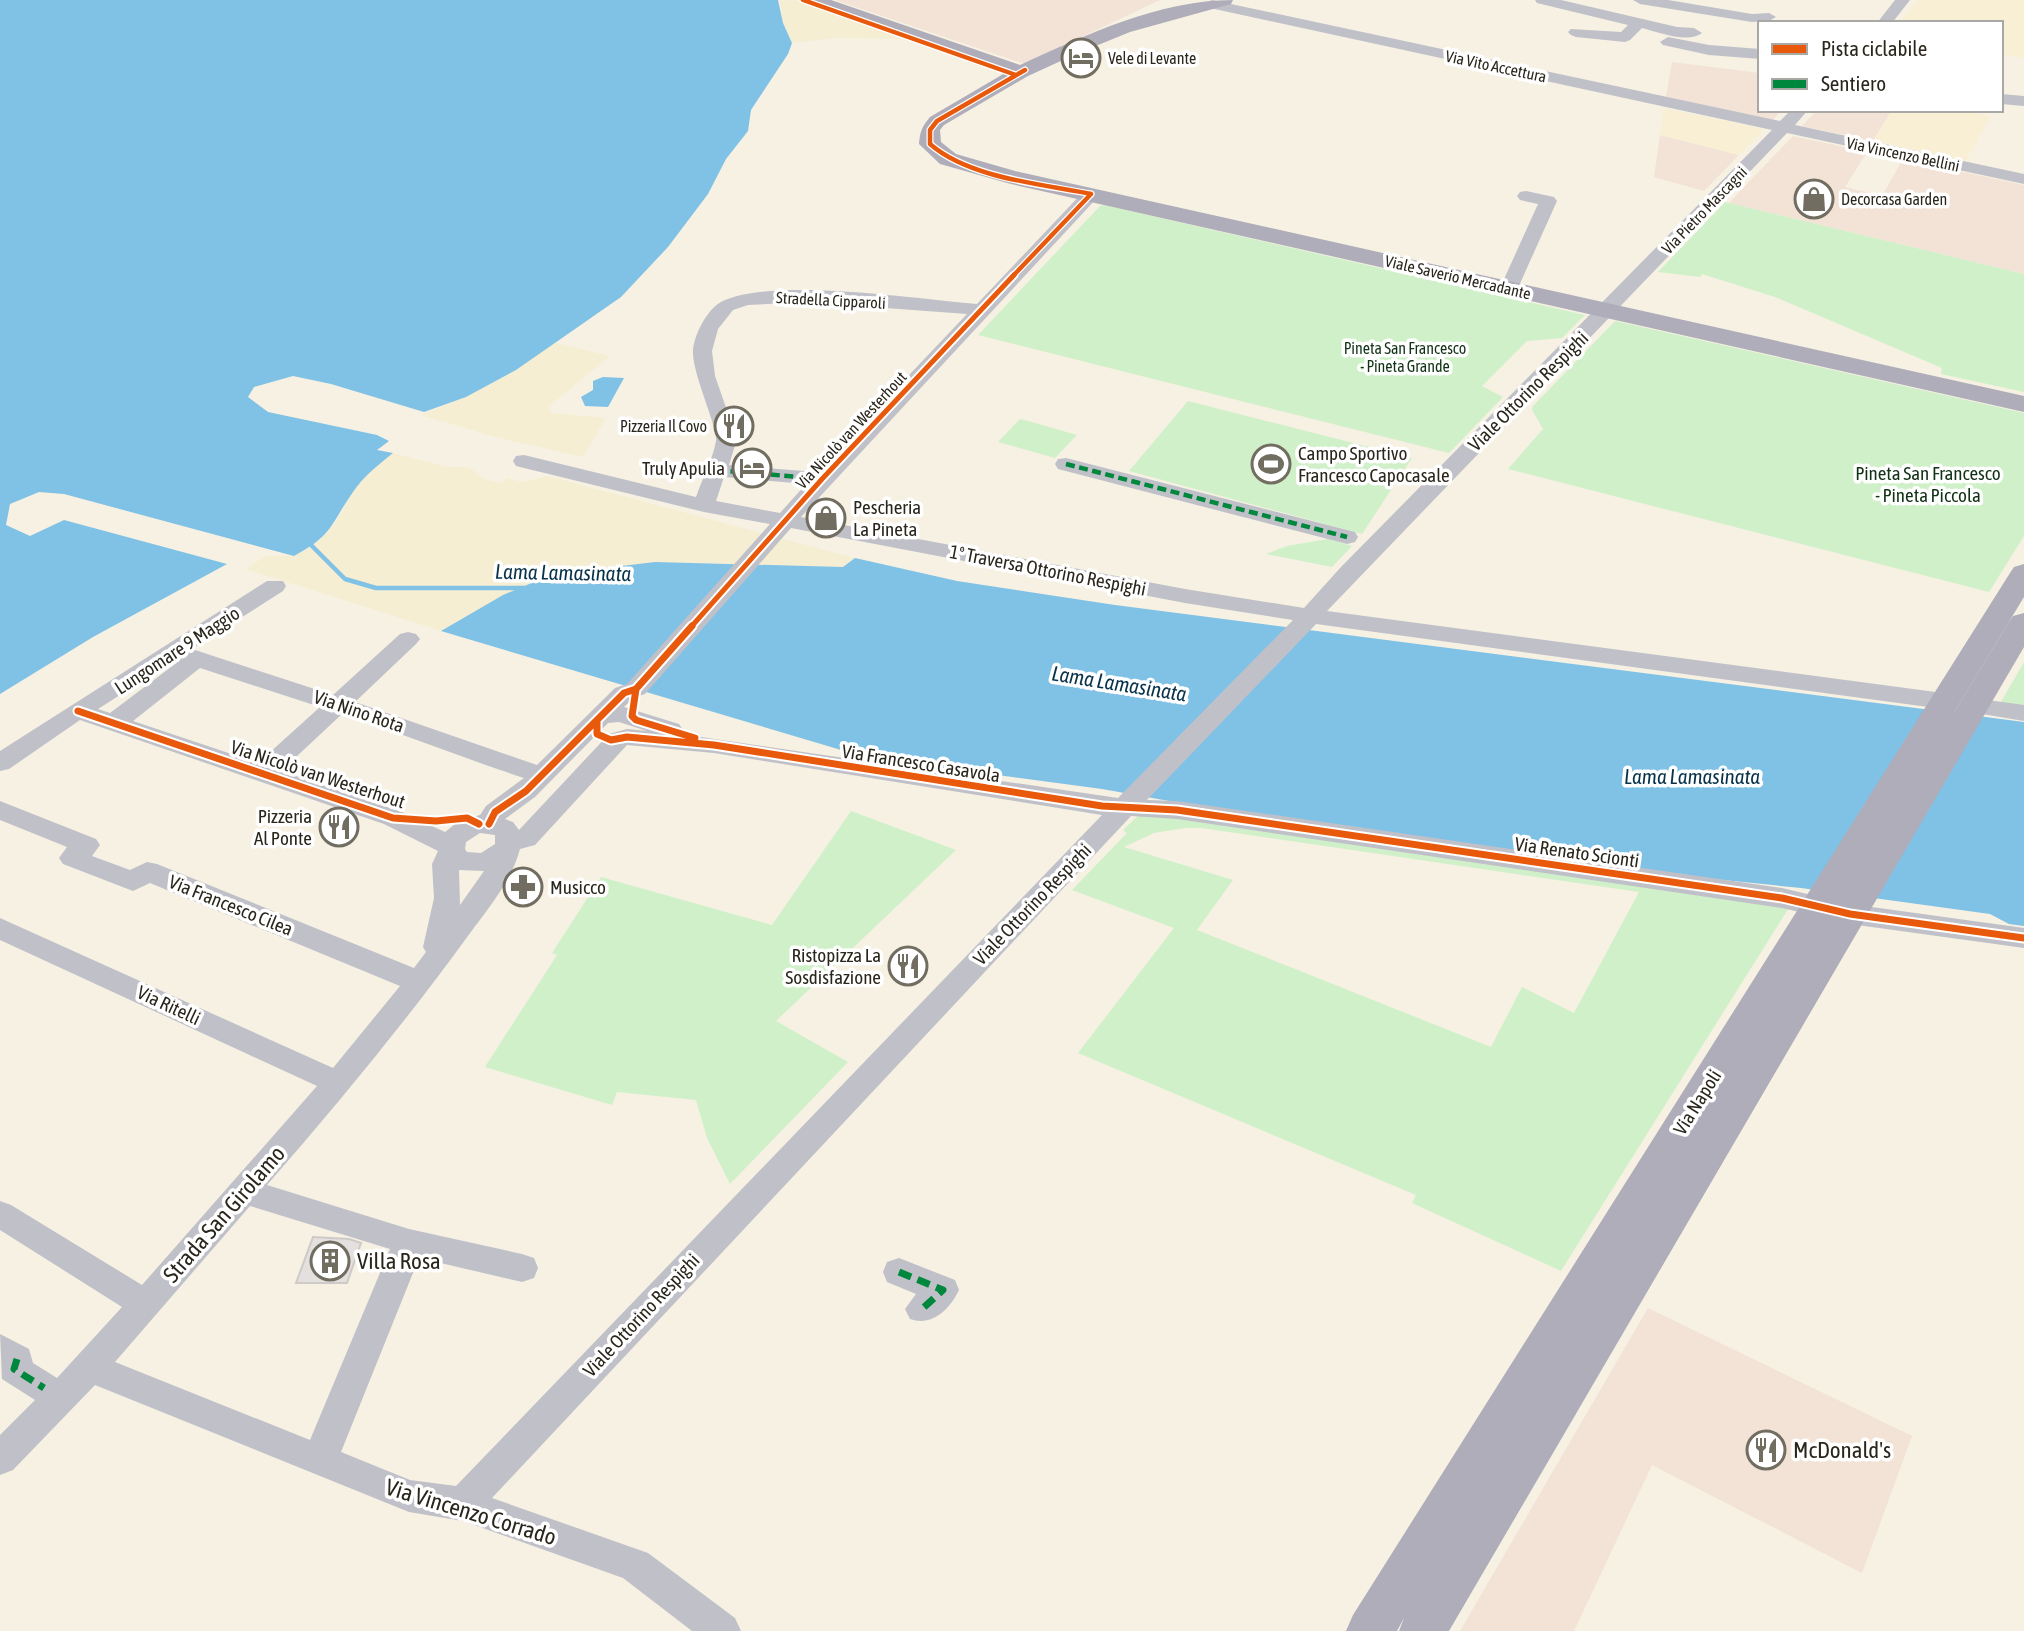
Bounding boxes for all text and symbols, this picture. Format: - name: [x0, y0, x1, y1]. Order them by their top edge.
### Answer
- legend: [1758, 21, 2003, 112]
- text: Pista ciclabile: [1821, 36, 1927, 60]
- hotel icon: Vele di Levante: [1060, 37, 1102, 79]
- street label: Via Vito Accettura: [1444, 47, 1548, 85]
- place label: Vele di Levante: [1108, 49, 1196, 67]
- text: Sentiero: [1821, 71, 1886, 95]
- street label: Via Vincenzo Bellini: [1845, 133, 1961, 175]
- street label: Via Pietro Mascagni: [1658, 163, 1751, 258]
- shop icon: Decorcasa Garden: [1793, 178, 1835, 220]
- place label: Decorcasa Garden: [1841, 190, 1947, 208]
- street label: Viale Saverio Mercadante: [1383, 251, 1533, 303]
- street label: Stradella Cipparoli: [776, 288, 886, 313]
- street label: Viale Ottorino Respighi: [1464, 327, 1592, 455]
- park label: Pineta San Francesco - Pineta Grande: [1344, 339, 1466, 375]
- street label: Via Nicolò van Westerhout: [792, 367, 910, 492]
- restaurant icon: Pizzeria Il Covo: [713, 405, 755, 447]
- place label: Pizzeria Il Covo: [620, 417, 707, 435]
- place label: Campo Sportivo Francesco Capocasale: [1298, 442, 1450, 486]
- sports icon: Campo Sportivo Francesco Capocasale: [1250, 443, 1292, 485]
- hotel icon: Truly Apulia: [731, 447, 773, 489]
- place label: Truly Apulia: [642, 457, 725, 479]
- park label: Pineta San Francesco - Pineta Piccola: [1855, 462, 2001, 506]
- place label: Pescheria La Pineta: [853, 496, 921, 540]
- shop icon: Pescheria La Pineta: [805, 497, 847, 539]
- street label: 1° Traversa Ottorino Respighi: [948, 540, 1148, 600]
- water label: Lama Lamasinata: [495, 559, 632, 585]
- street label: Lungomare 9 Maggio: [111, 601, 243, 698]
- water label: Lama Lamasinata: [1050, 661, 1189, 706]
- street label: Via Nino Rota: [311, 685, 407, 737]
- street label: Via Nicolò van Westerhout: [228, 735, 408, 813]
- street label: Via Francesco Casavola: [840, 740, 1002, 786]
- water label: Lama Lamasinata: [1624, 764, 1760, 788]
- place label: Pizzeria Al Ponte: [254, 805, 312, 849]
- restaurant icon: Pizzeria Al Ponte: [318, 806, 360, 848]
- street label: Via Renato Scionti: [1513, 832, 1641, 872]
- street label: Viale Ottorino Respighi: [968, 839, 1096, 969]
- pharmacy icon: Musicco: [502, 866, 544, 908]
- street label: Via Francesco Cilea: [166, 870, 296, 940]
- place label: Musicco: [550, 876, 606, 898]
- place label: Ristopizza La Sosdisfazione: [785, 944, 881, 988]
- restaurant icon: Ristopizza La Sosdisfazione: [887, 945, 929, 987]
- street label: Via Ritelli: [134, 981, 204, 1029]
- street label: Via Napoli: [1668, 1065, 1726, 1139]
- street label: Strada San Girolamo: [158, 1141, 290, 1287]
- building icon: Villa Rosa: [309, 1240, 351, 1282]
- place label: Villa Rosa: [357, 1248, 441, 1274]
- street label: Viale Ottorino Respighi: [578, 1249, 704, 1381]
- restaurant icon: McDonald's: [1745, 1429, 1787, 1471]
- place label: McDonald's: [1793, 1437, 1891, 1463]
- street label: Via Vincenzo Corrado: [383, 1474, 559, 1550]

